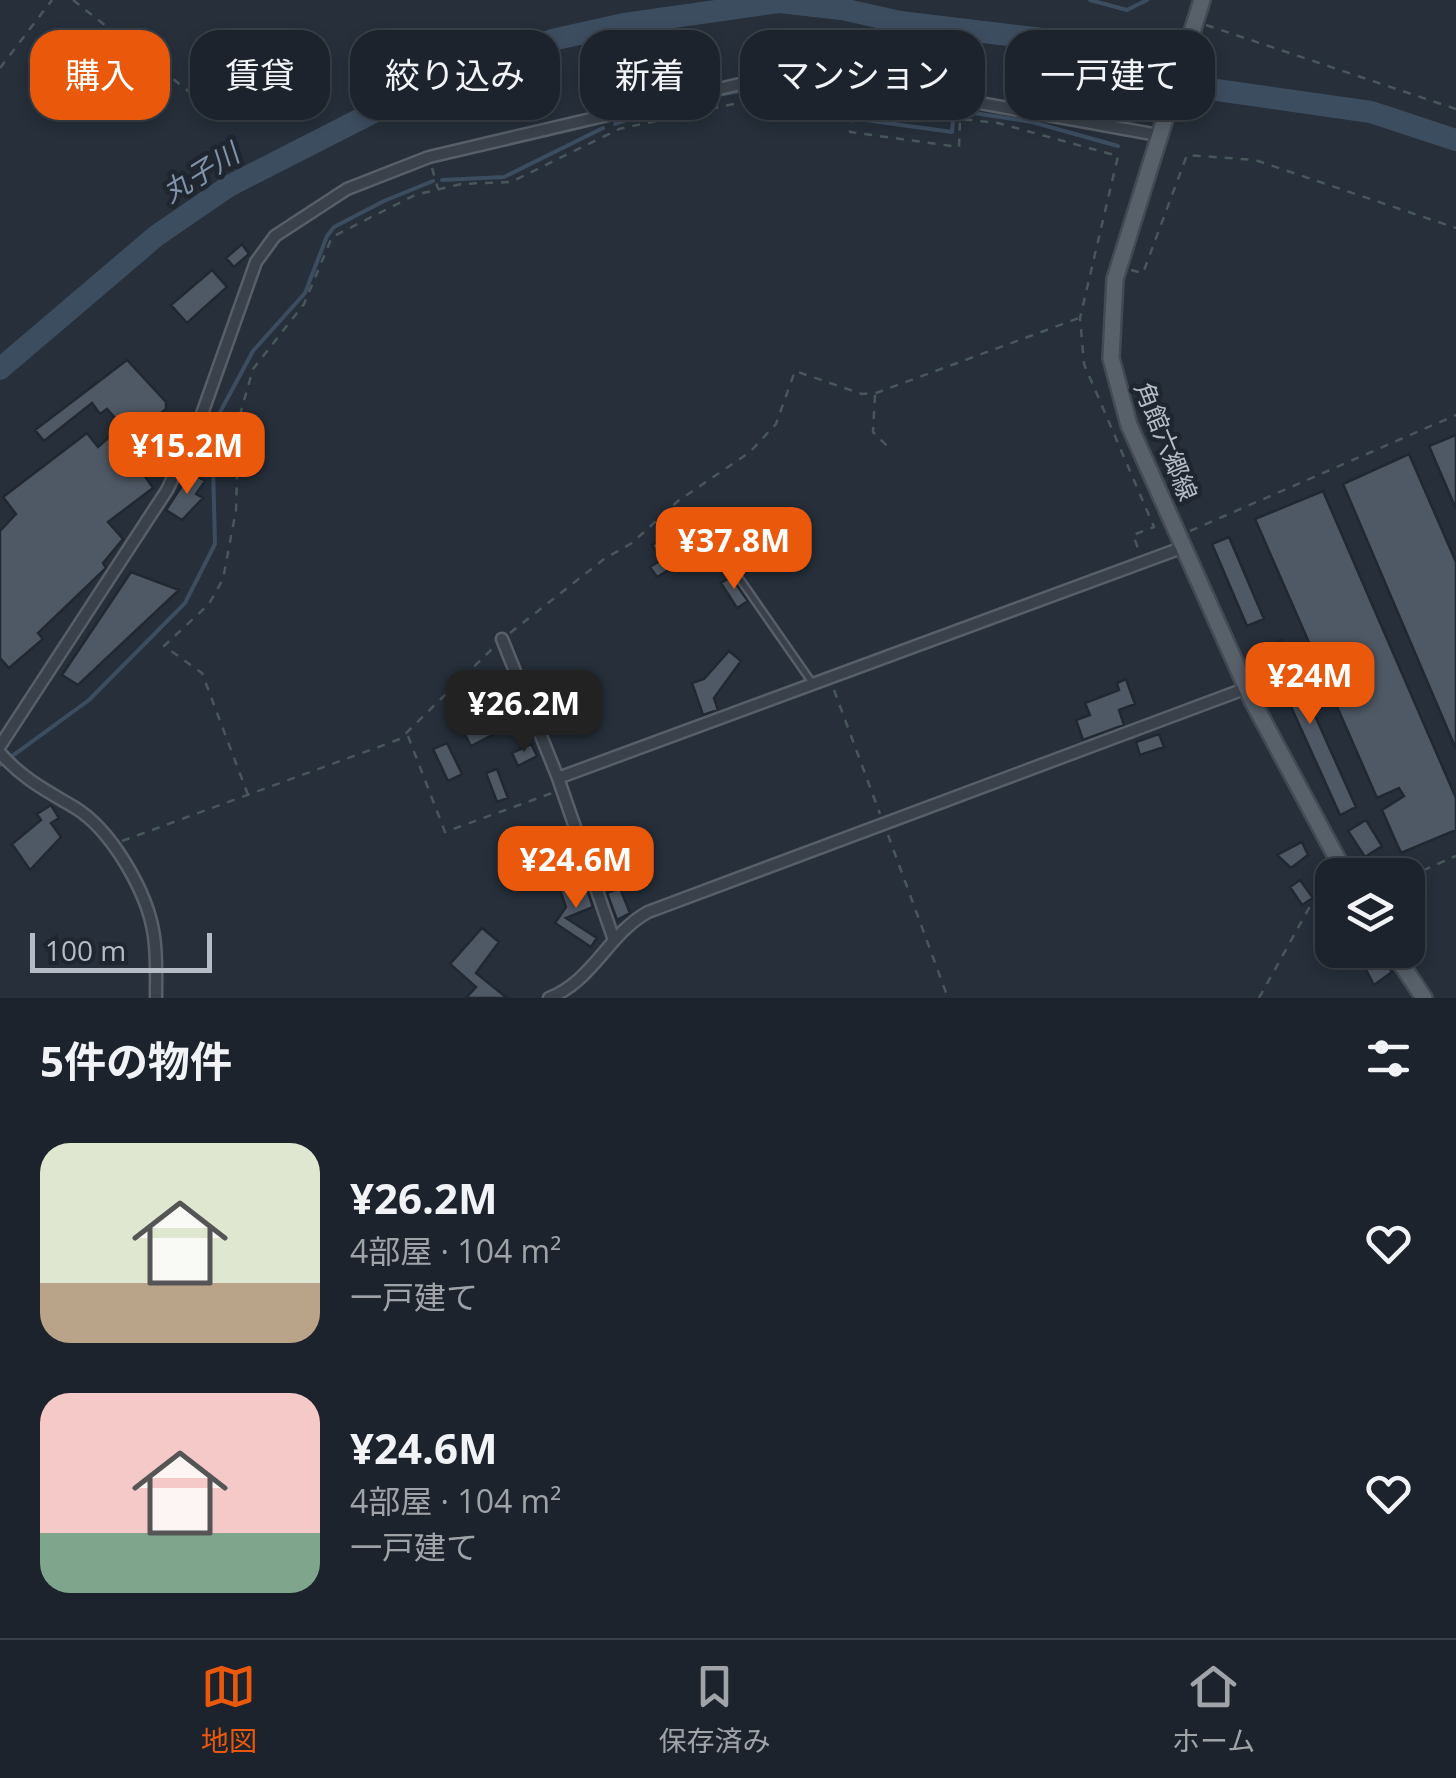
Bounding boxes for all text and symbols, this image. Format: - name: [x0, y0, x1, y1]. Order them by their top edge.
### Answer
- chip: 購入: [30, 30, 170, 120]
- chip: 賃貸: [190, 30, 330, 120]
- chip: 絞り込み: [350, 30, 560, 120]
- chip: 新着: [580, 30, 720, 120]
- chip: マンション: [740, 30, 985, 120]
- chip: 一戸建て: [1005, 30, 1215, 120]
- water label: 丸子川: [154, 132, 248, 210]
- street label: 角館六郷線: [1128, 377, 1206, 505]
- pin: ¥15.2M: [106, 412, 268, 497]
- text: ¥15.2M: [131, 423, 243, 466]
- pin: ¥37.8M: [653, 507, 815, 592]
- text: ¥37.8M: [678, 518, 790, 561]
- pin: ¥24M: [1251, 642, 1369, 727]
- text: ¥24M: [1267, 653, 1353, 696]
- pin: ¥26.2M: [443, 670, 605, 755]
- text: ¥26.2M: [468, 681, 580, 724]
- pin: ¥24.6M: [495, 826, 657, 911]
- text: ¥24.6M: [520, 837, 632, 880]
- map controls: [1315, 858, 1425, 968]
- button: layers: [1315, 858, 1425, 968]
- scale bar: [30, 928, 212, 973]
- text: 100 m: [45, 931, 126, 969]
- icon: filters: [1361, 1031, 1416, 1086]
- text: 5件の物件: [40, 1032, 232, 1089]
- text: ¥26.2M: [350, 1169, 498, 1226]
- icon: home: [120, 1183, 240, 1303]
- icon: heart: [1361, 1216, 1416, 1271]
- text: 4部屋 · 104 m²: [350, 1229, 561, 1272]
- text: 一戸建て: [350, 1275, 478, 1318]
- text: ¥24.6M: [350, 1419, 498, 1476]
- icon: home: [120, 1433, 240, 1553]
- icon: heart: [1361, 1466, 1416, 1521]
- text: 4部屋 · 104 m²: [350, 1479, 561, 1522]
- text: 一戸建て: [350, 1525, 478, 1568]
- tab: 地図: [201, 1659, 257, 1759]
- tab: 保存済み: [658, 1659, 770, 1759]
- tab: ホーム: [1172, 1659, 1255, 1759]

